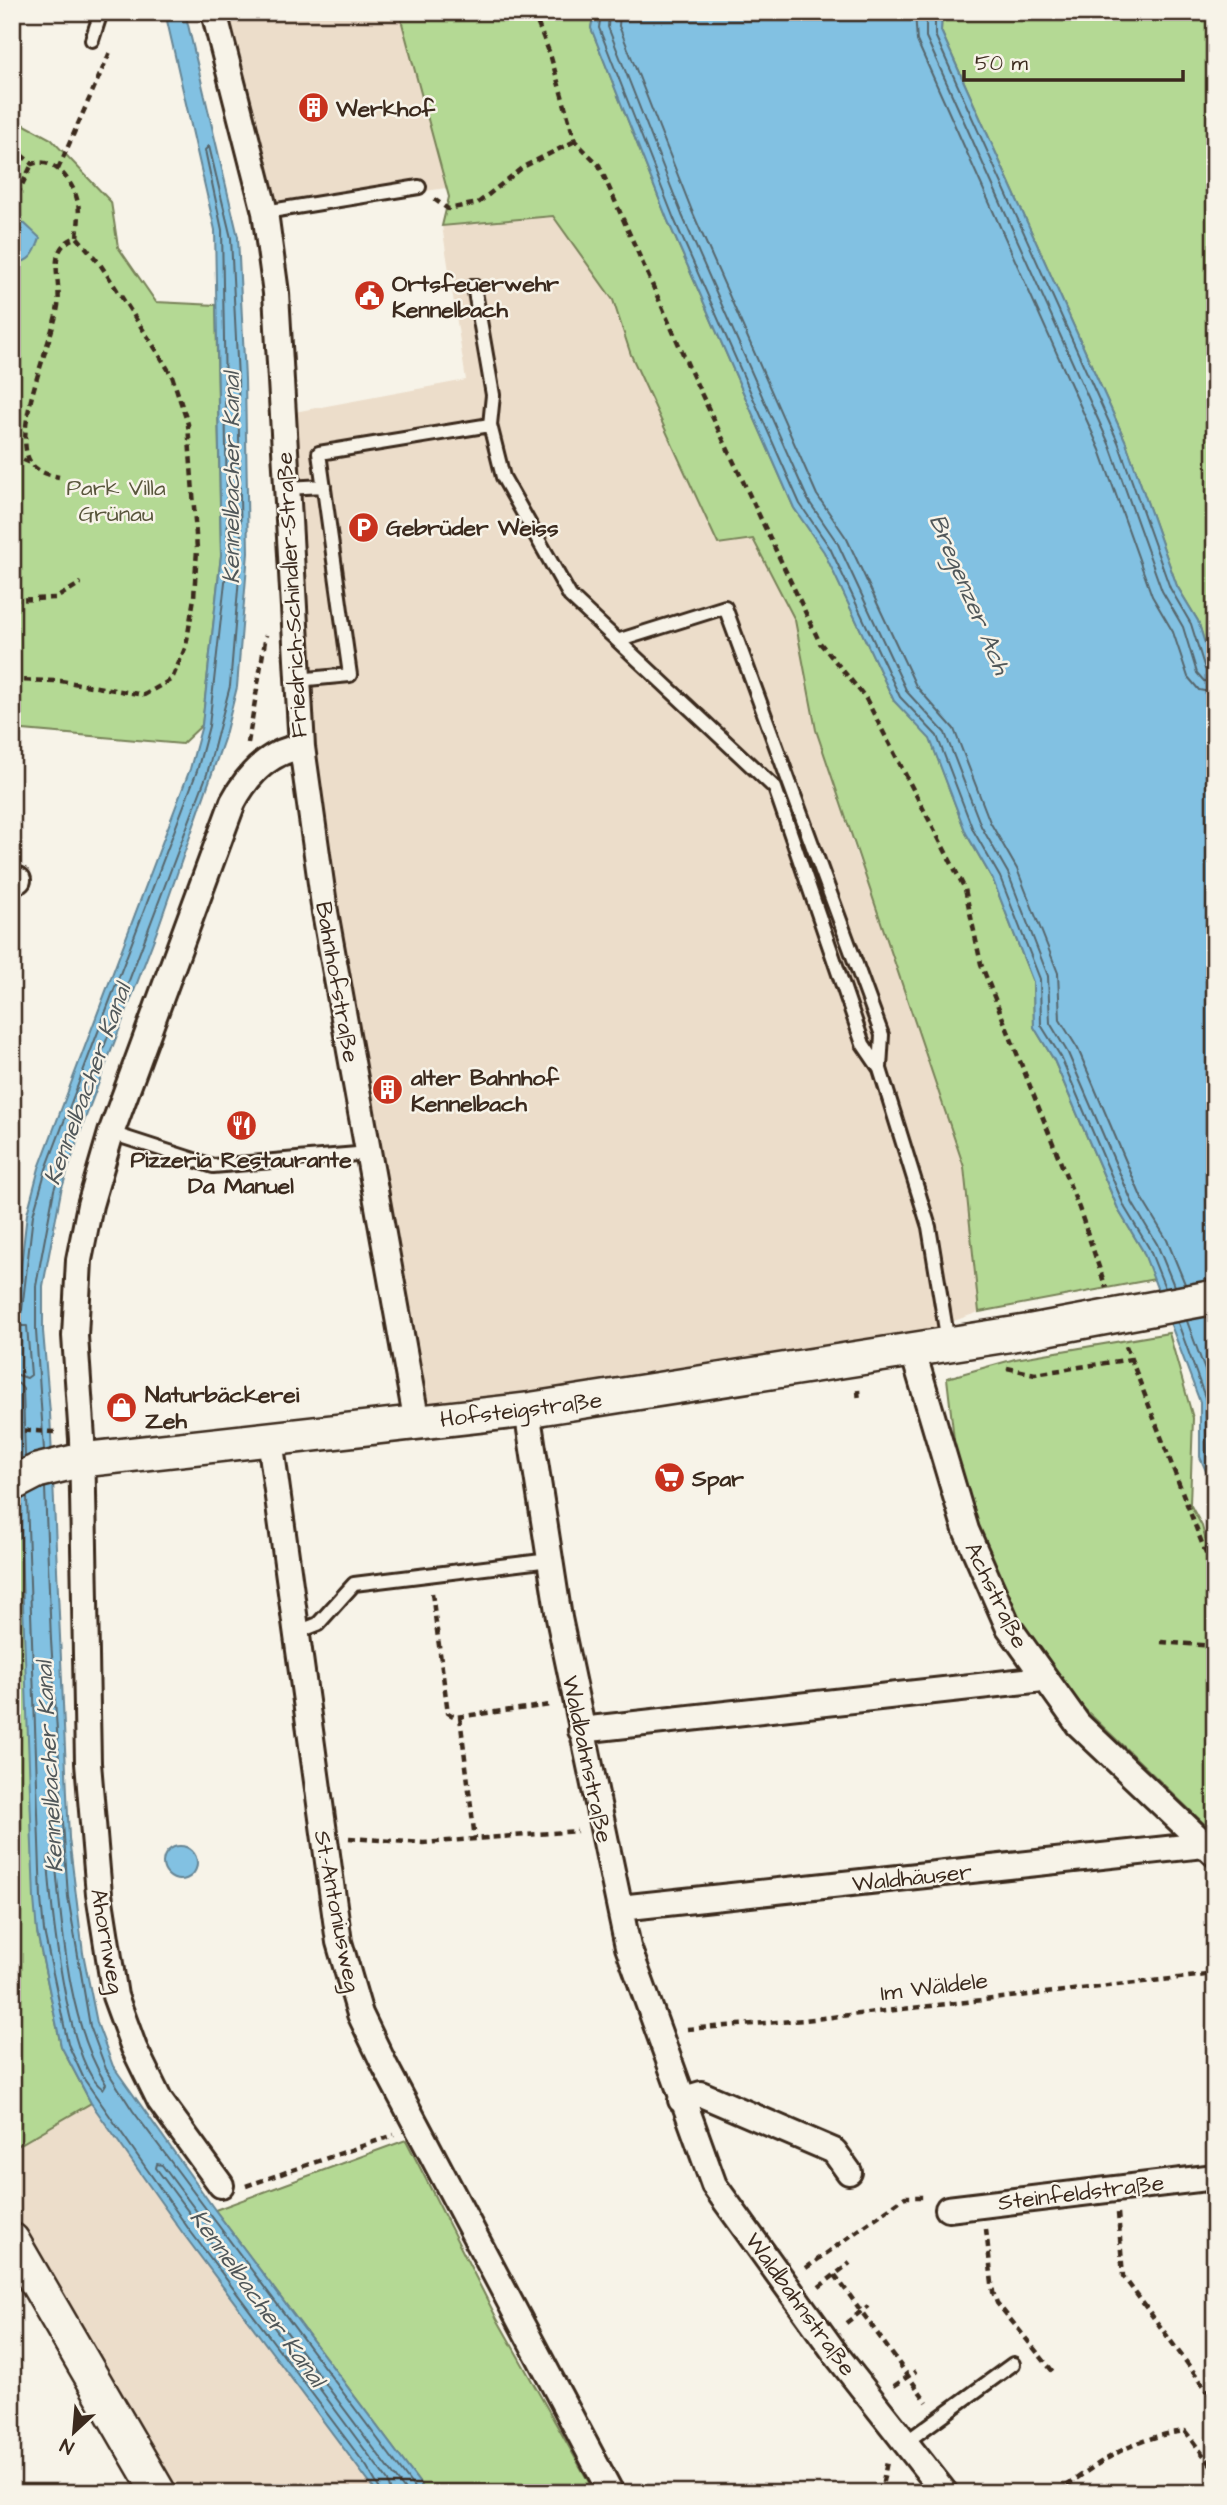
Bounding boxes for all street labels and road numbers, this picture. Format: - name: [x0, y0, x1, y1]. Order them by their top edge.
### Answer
- street label: Friedrich-Schindler-Straße: [269, 451, 315, 739]
- street label: Bahnhofstraße: [307, 899, 367, 1065]
- street label: Hofsteigstraße: [438, 1384, 604, 1437]
- street label: Achstraße: [957, 1537, 1036, 1654]
- street label: Waldbahnstraße: [554, 1673, 620, 1846]
- street label: St.-Antoniusweg: [305, 1828, 368, 1995]
- street label: Waldhäuser: [851, 1856, 974, 1900]
- street label: Ahornweg: [81, 1886, 132, 1997]
- street label: Im Wäldele: [879, 1965, 990, 2009]
- street label: Steinfeldstraße: [996, 2167, 1166, 2219]
- street label: Waldbahnstraße: [737, 2226, 863, 2383]

